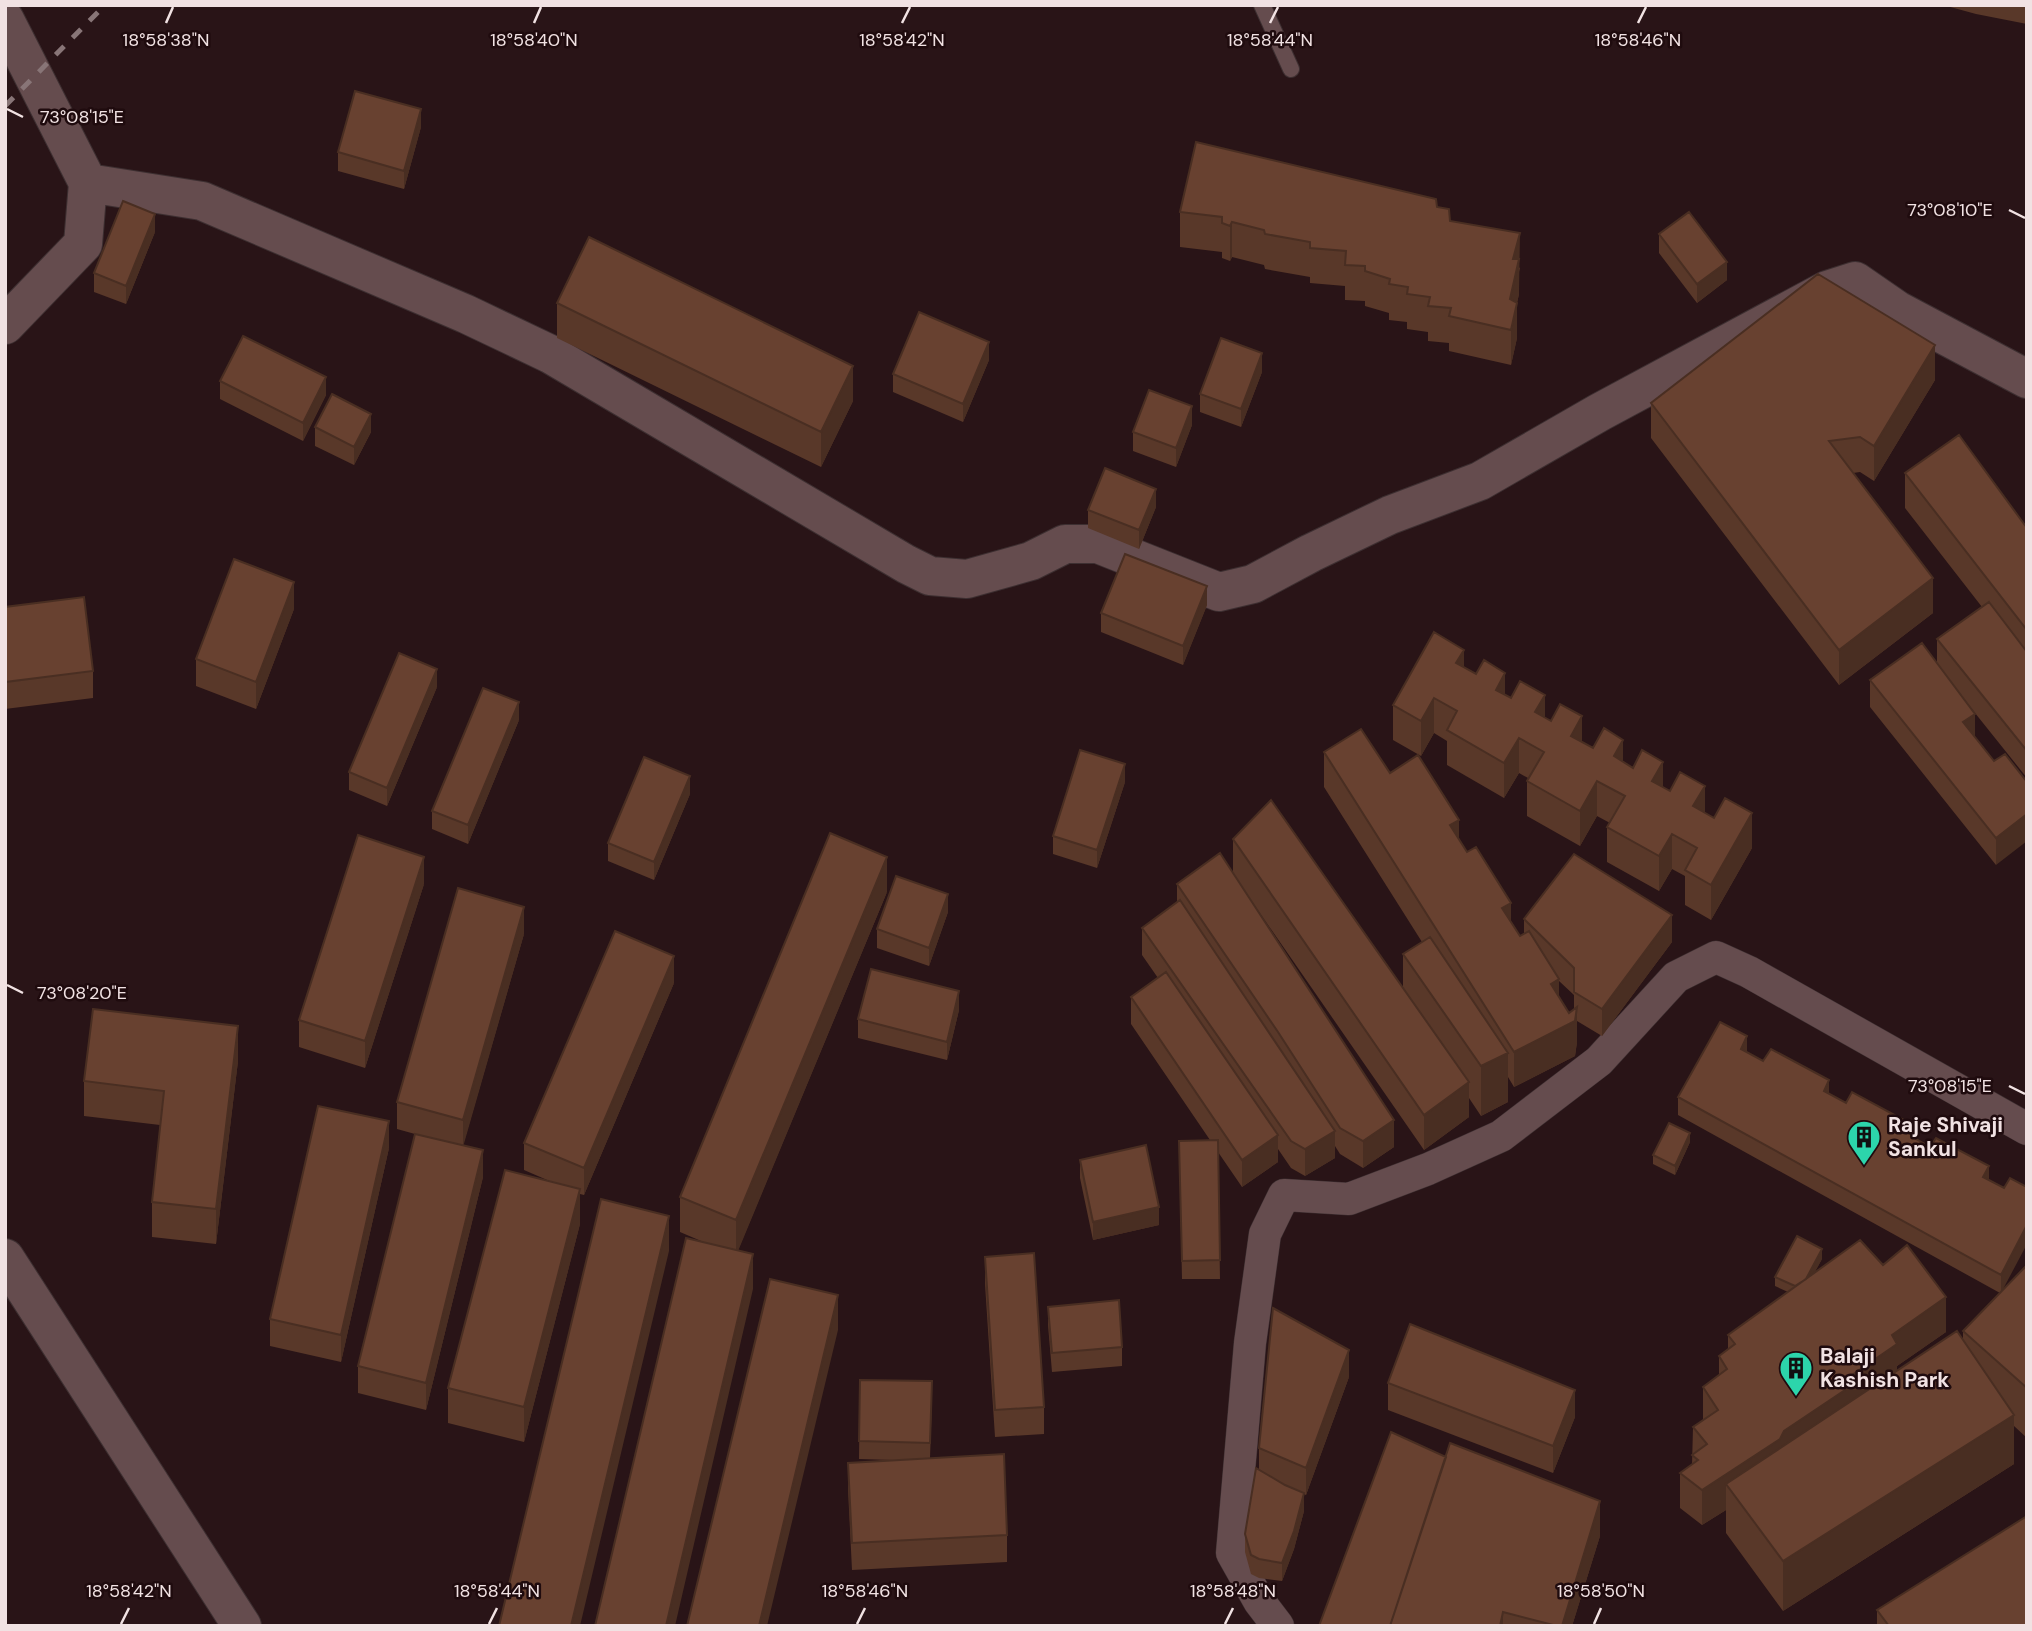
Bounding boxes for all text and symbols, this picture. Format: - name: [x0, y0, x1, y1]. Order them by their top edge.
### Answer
- text: 18°58'38"N: [123, 28, 209, 52]
- text: 18°58'40"N: [490, 28, 578, 52]
- text: 18°58'42"N: [859, 28, 945, 52]
- text: 18°58'44"N: [1227, 28, 1313, 52]
- text: 18°58'46"N: [1595, 28, 1681, 52]
- text: 73°08'15"E: [40, 105, 124, 129]
- text: 73°08'10"E: [1907, 198, 1993, 222]
- text: 73°08'20"E: [37, 981, 127, 1005]
- text: 73°08'15"E: [1908, 1074, 1992, 1098]
- place label: Raje Shivaji Sankul: [1888, 1111, 2003, 1163]
- building icon: Raje Shivaji Sankul: [1845, 1118, 1883, 1167]
- place label: Balaji Kashish Park: [1820, 1342, 1950, 1394]
- building icon: Balaji Kashish Park: [1777, 1349, 1815, 1398]
- text: 18°58'42"N: [86, 1579, 172, 1603]
- text: 18°58'44"N: [454, 1579, 540, 1603]
- text: 18°58'46"N: [822, 1579, 908, 1603]
- text: 18°58'48"N: [1190, 1579, 1276, 1603]
- text: 18°58'50"N: [1557, 1579, 1645, 1603]

